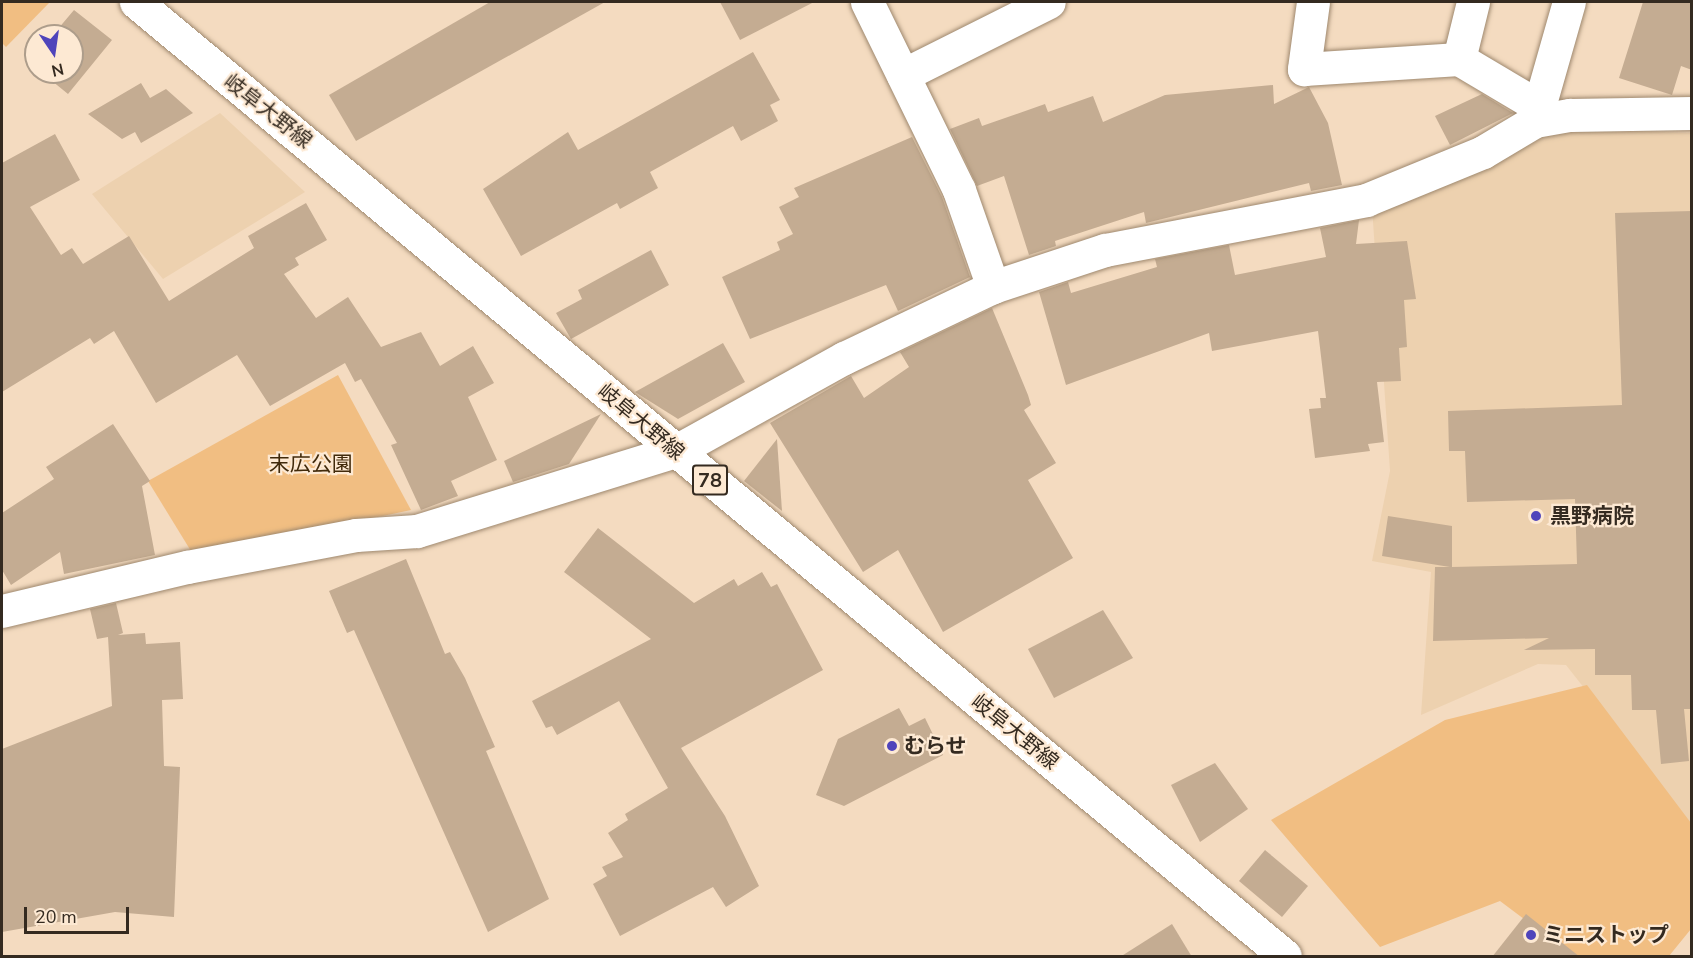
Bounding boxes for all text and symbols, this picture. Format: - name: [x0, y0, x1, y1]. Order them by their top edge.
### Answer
- north arrow: [24, 24, 84, 84]
- text: N: [49, 58, 66, 82]
- street label: 岐阜大野線: [219, 69, 317, 153]
- street label: 岐阜大野線: [593, 379, 689, 465]
- park label: 末広公園: [269, 451, 353, 477]
- road number: 78: [692, 463, 728, 497]
- place label: 黒野病院: [1550, 503, 1634, 529]
- marker: 黒野病院: [1527, 507, 1545, 525]
- street label: 岐阜大野線: [966, 689, 1064, 775]
- place label: むらせ: [904, 733, 967, 759]
- marker: むらせ: [885, 739, 899, 753]
- scale bar: [27, 895, 132, 933]
- text: 20 m: [35, 905, 77, 929]
- place label: ミニストップ: [1543, 922, 1669, 948]
- marker: ミニストップ: [1524, 928, 1538, 942]

